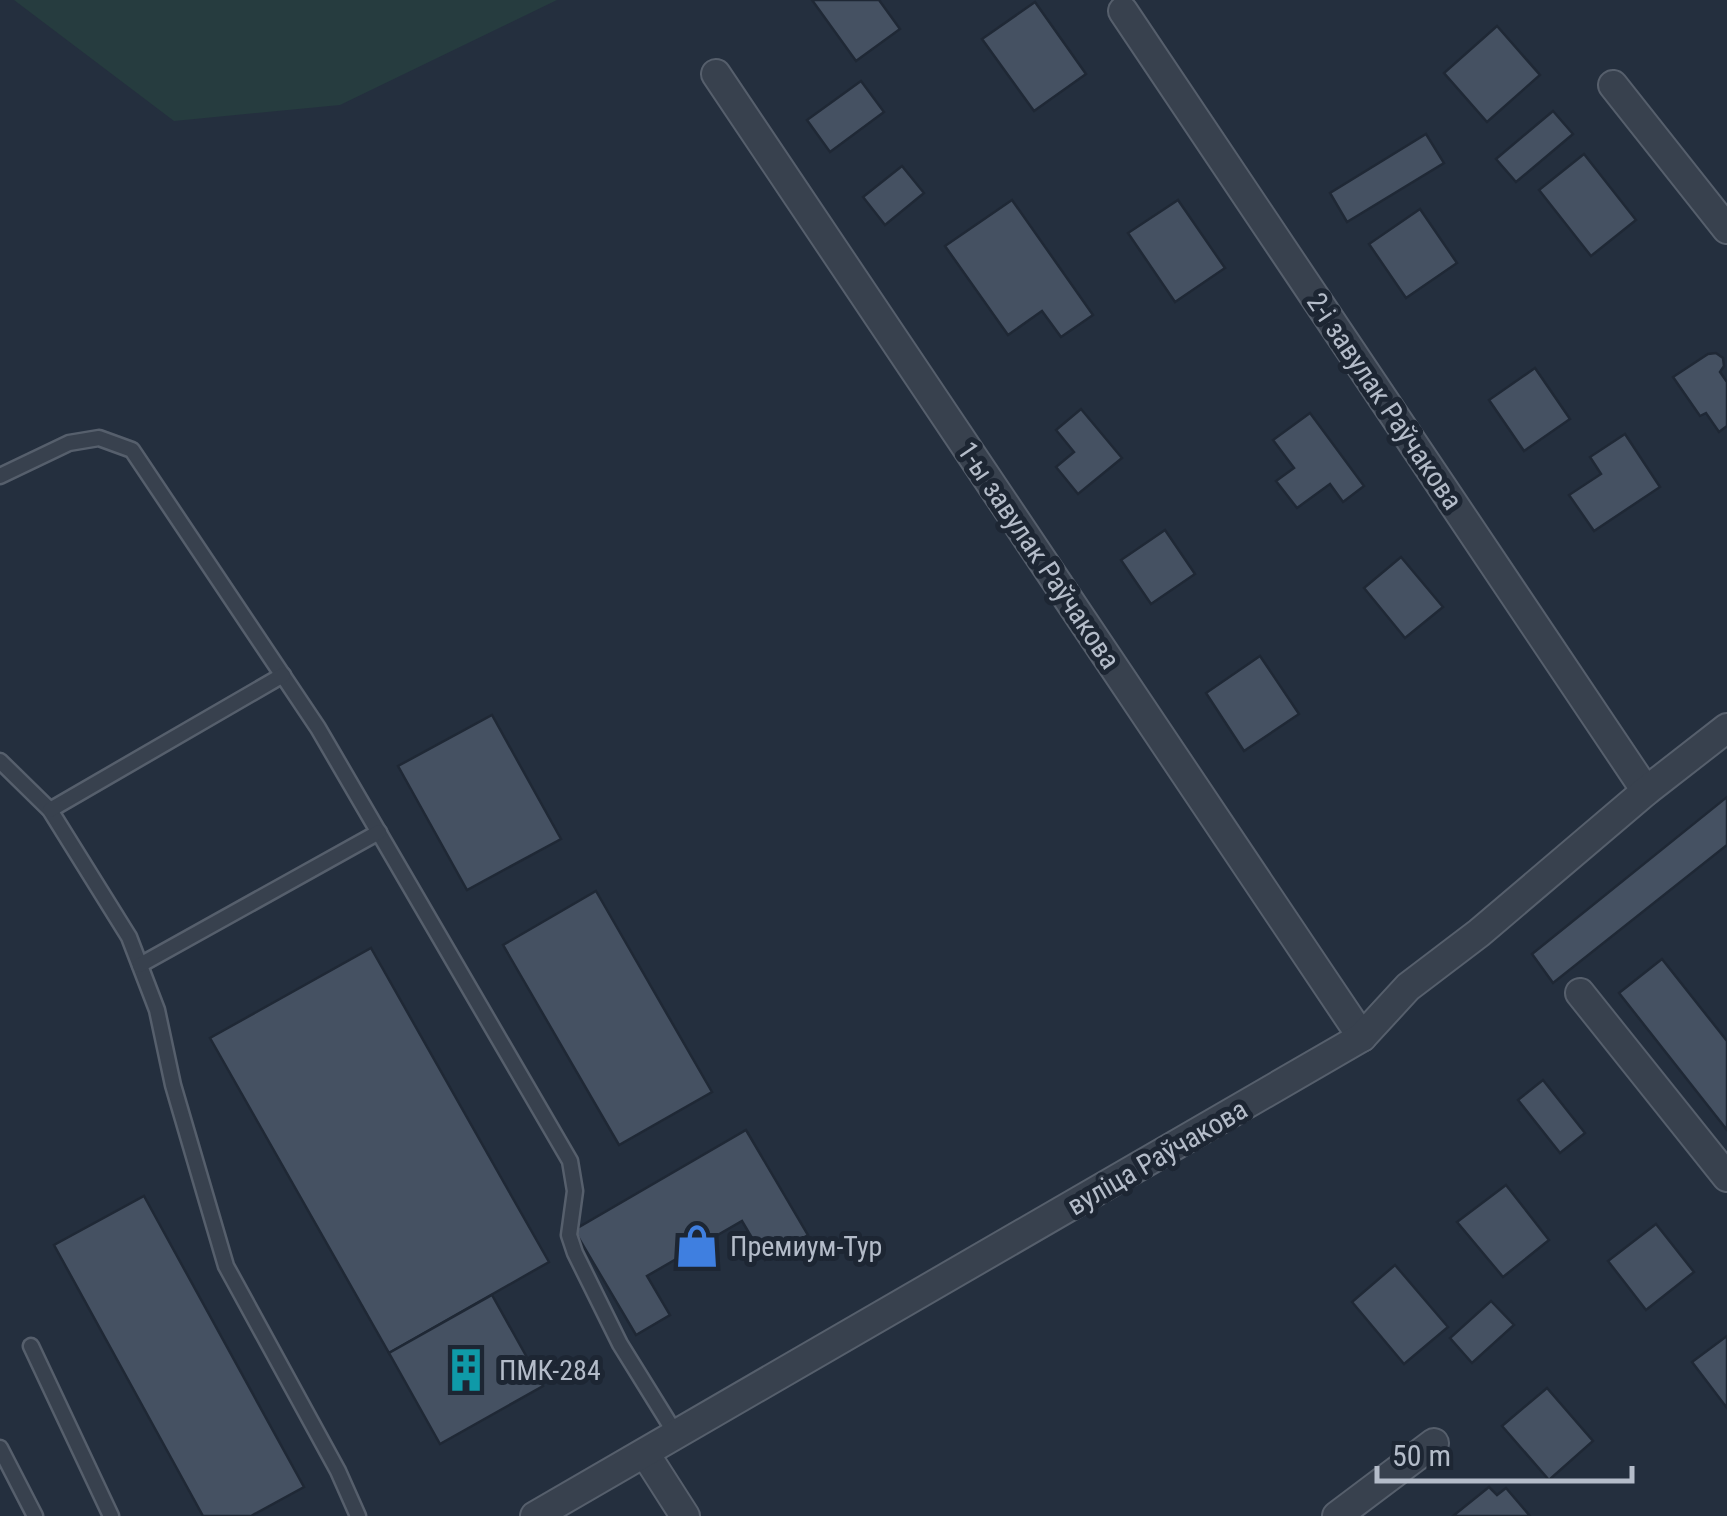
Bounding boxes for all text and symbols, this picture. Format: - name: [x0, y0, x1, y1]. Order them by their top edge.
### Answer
- street label: 2-і завулак Раўчакова: [1300, 287, 1469, 516]
- street label: 1-ы завулак Раўчакова: [950, 436, 1127, 675]
- street label: вуліца Раўчакова: [1061, 1093, 1253, 1222]
- shop icon: Премиум-Тур: [673, 1222, 721, 1270]
- place label: Премиум-Тур: [730, 1230, 882, 1263]
- building icon: ПМК-284: [442, 1346, 490, 1394]
- place label: ПМК-284: [499, 1354, 601, 1387]
- scale bar: [1377, 1421, 1632, 1483]
- text: 50 m: [1392, 1438, 1451, 1473]

